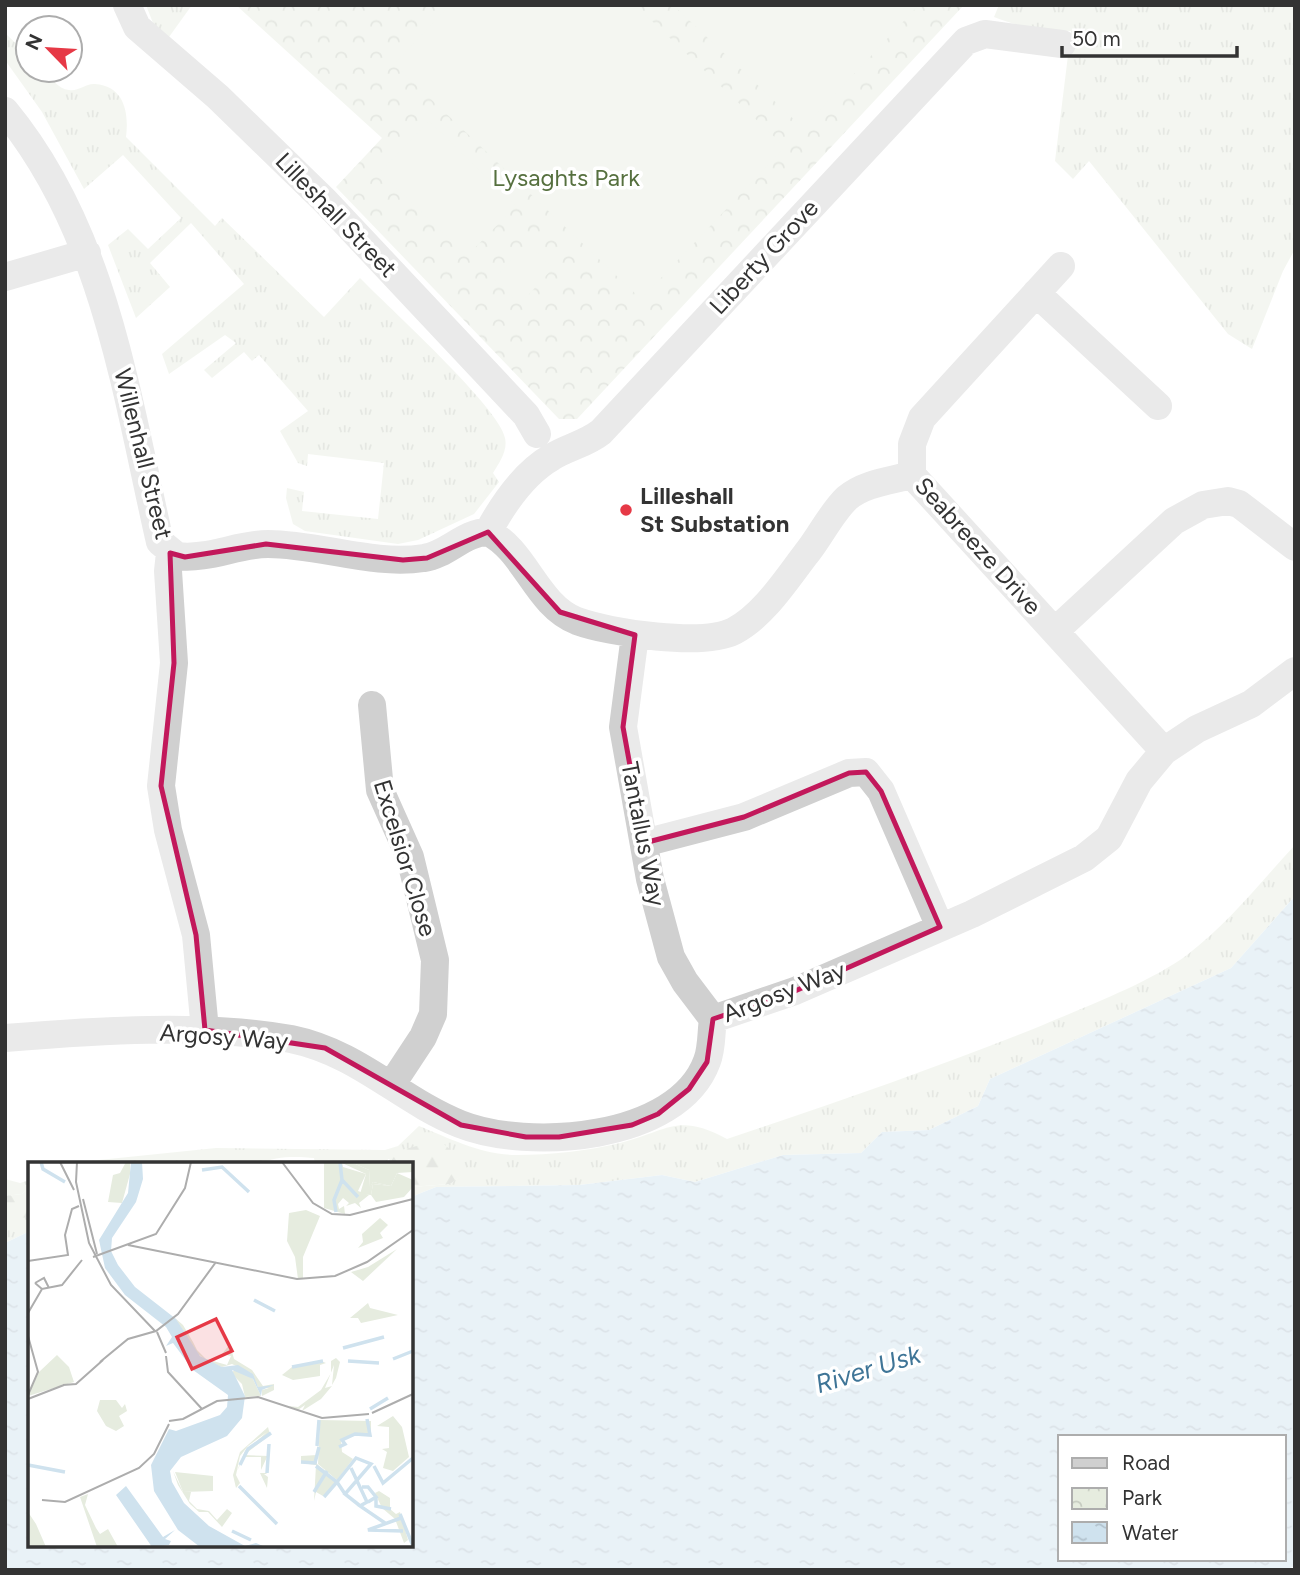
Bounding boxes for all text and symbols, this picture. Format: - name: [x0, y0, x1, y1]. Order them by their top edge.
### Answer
- north arrow: [14, 14, 84, 84]
- scale bar: [1062, 14, 1237, 58]
- text: 50 m: [1072, 26, 1121, 51]
- text: N: [21, 31, 48, 54]
- street label: Lilleshall Street: [270, 146, 403, 283]
- park label: Lysaghts Park: [492, 163, 640, 192]
- street label: Liberty Grove: [703, 193, 824, 320]
- street label: Willenhall Street: [108, 365, 179, 542]
- street label: Seabreeze Drive: [909, 471, 1048, 620]
- place label: Lilleshall St Substation: [640, 481, 789, 538]
- marker: Lilleshall St Substation: [618, 502, 634, 518]
- street label: Tantallus Way: [615, 759, 672, 909]
- street label: Excelsior Close: [368, 776, 443, 940]
- street label: Argosy Way: [718, 955, 850, 1028]
- street label: Argosy Way: [159, 1018, 290, 1055]
- inset map: [28, 1162, 413, 1547]
- water label: River Usk: [812, 1337, 926, 1400]
- legend: [1058, 1435, 1286, 1561]
- text: Road: [1122, 1450, 1170, 1475]
- text: Park: [1122, 1485, 1163, 1510]
- text: Water: [1122, 1520, 1178, 1545]

